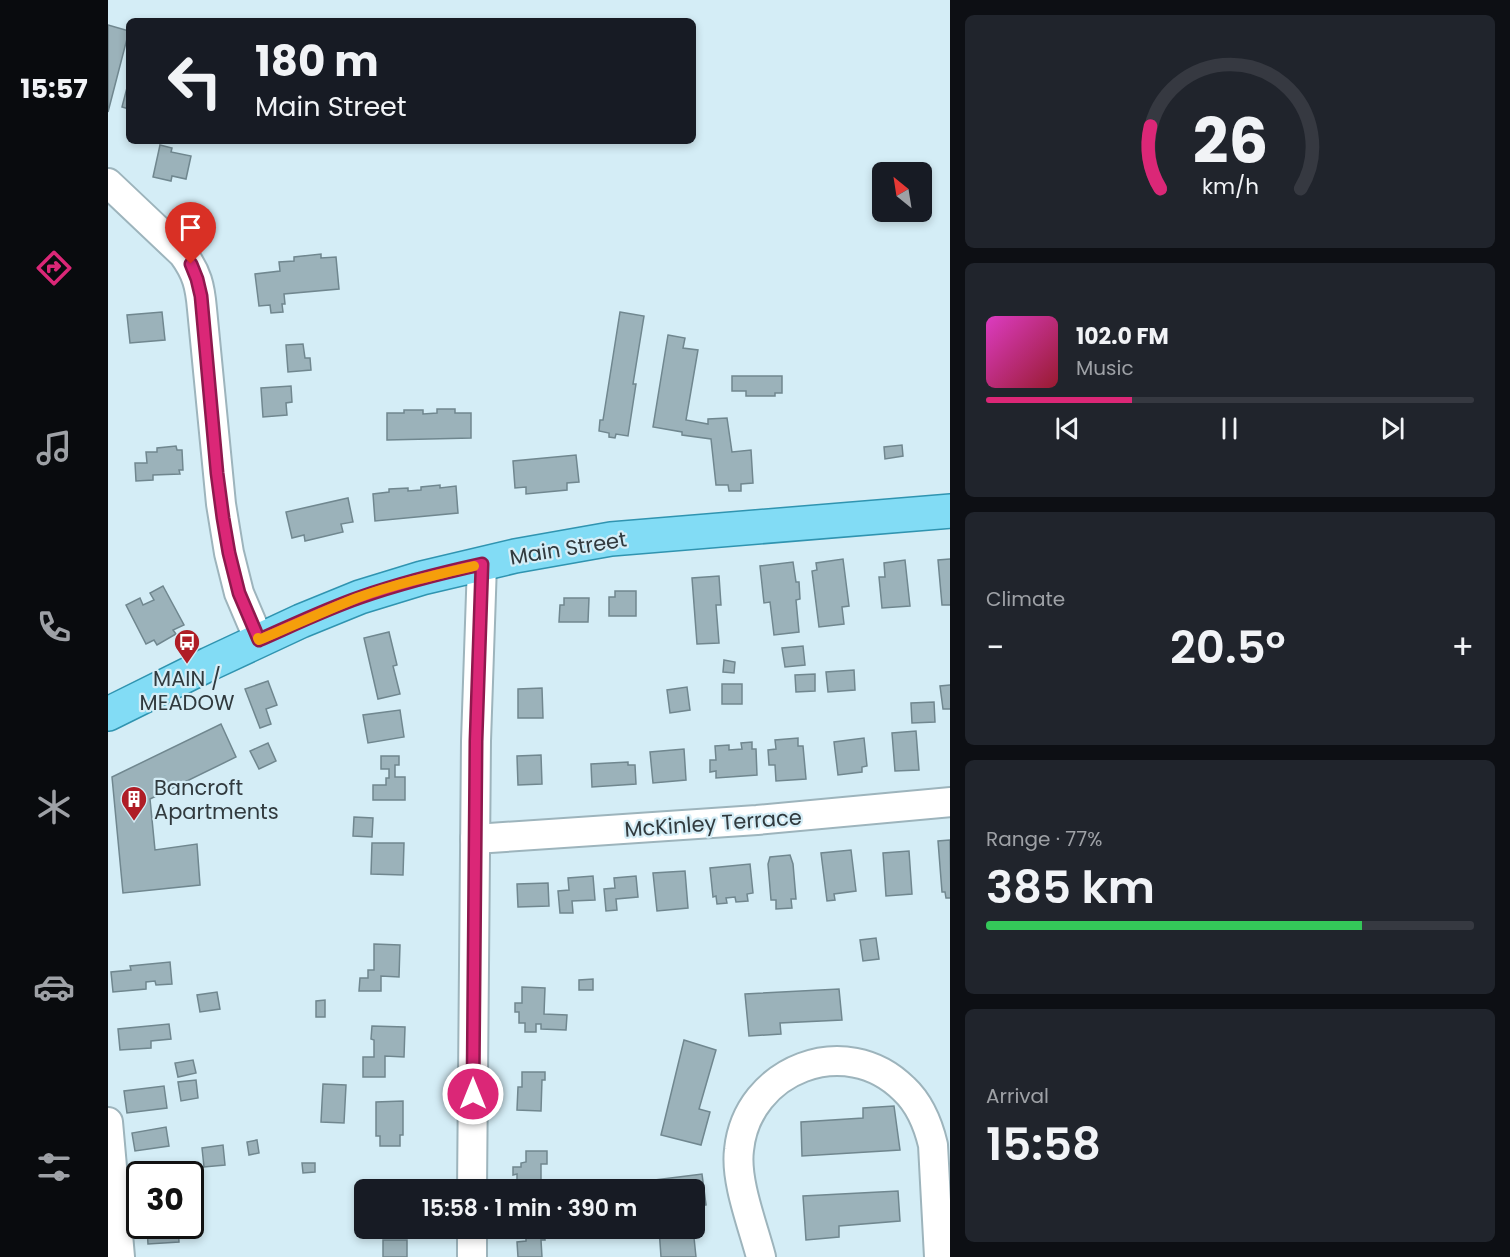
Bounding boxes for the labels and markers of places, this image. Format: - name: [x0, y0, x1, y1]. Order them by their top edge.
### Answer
- pin: [165, 202, 216, 264]
- bus stop icon: MAIN / MEADOW: [172, 627, 202, 665]
- place label: MAIN / MEADOW: [140, 664, 235, 717]
- place label: Bancroft Apartments: [154, 773, 279, 826]
- building icon: Bancroft Apartments: [119, 784, 149, 822]

